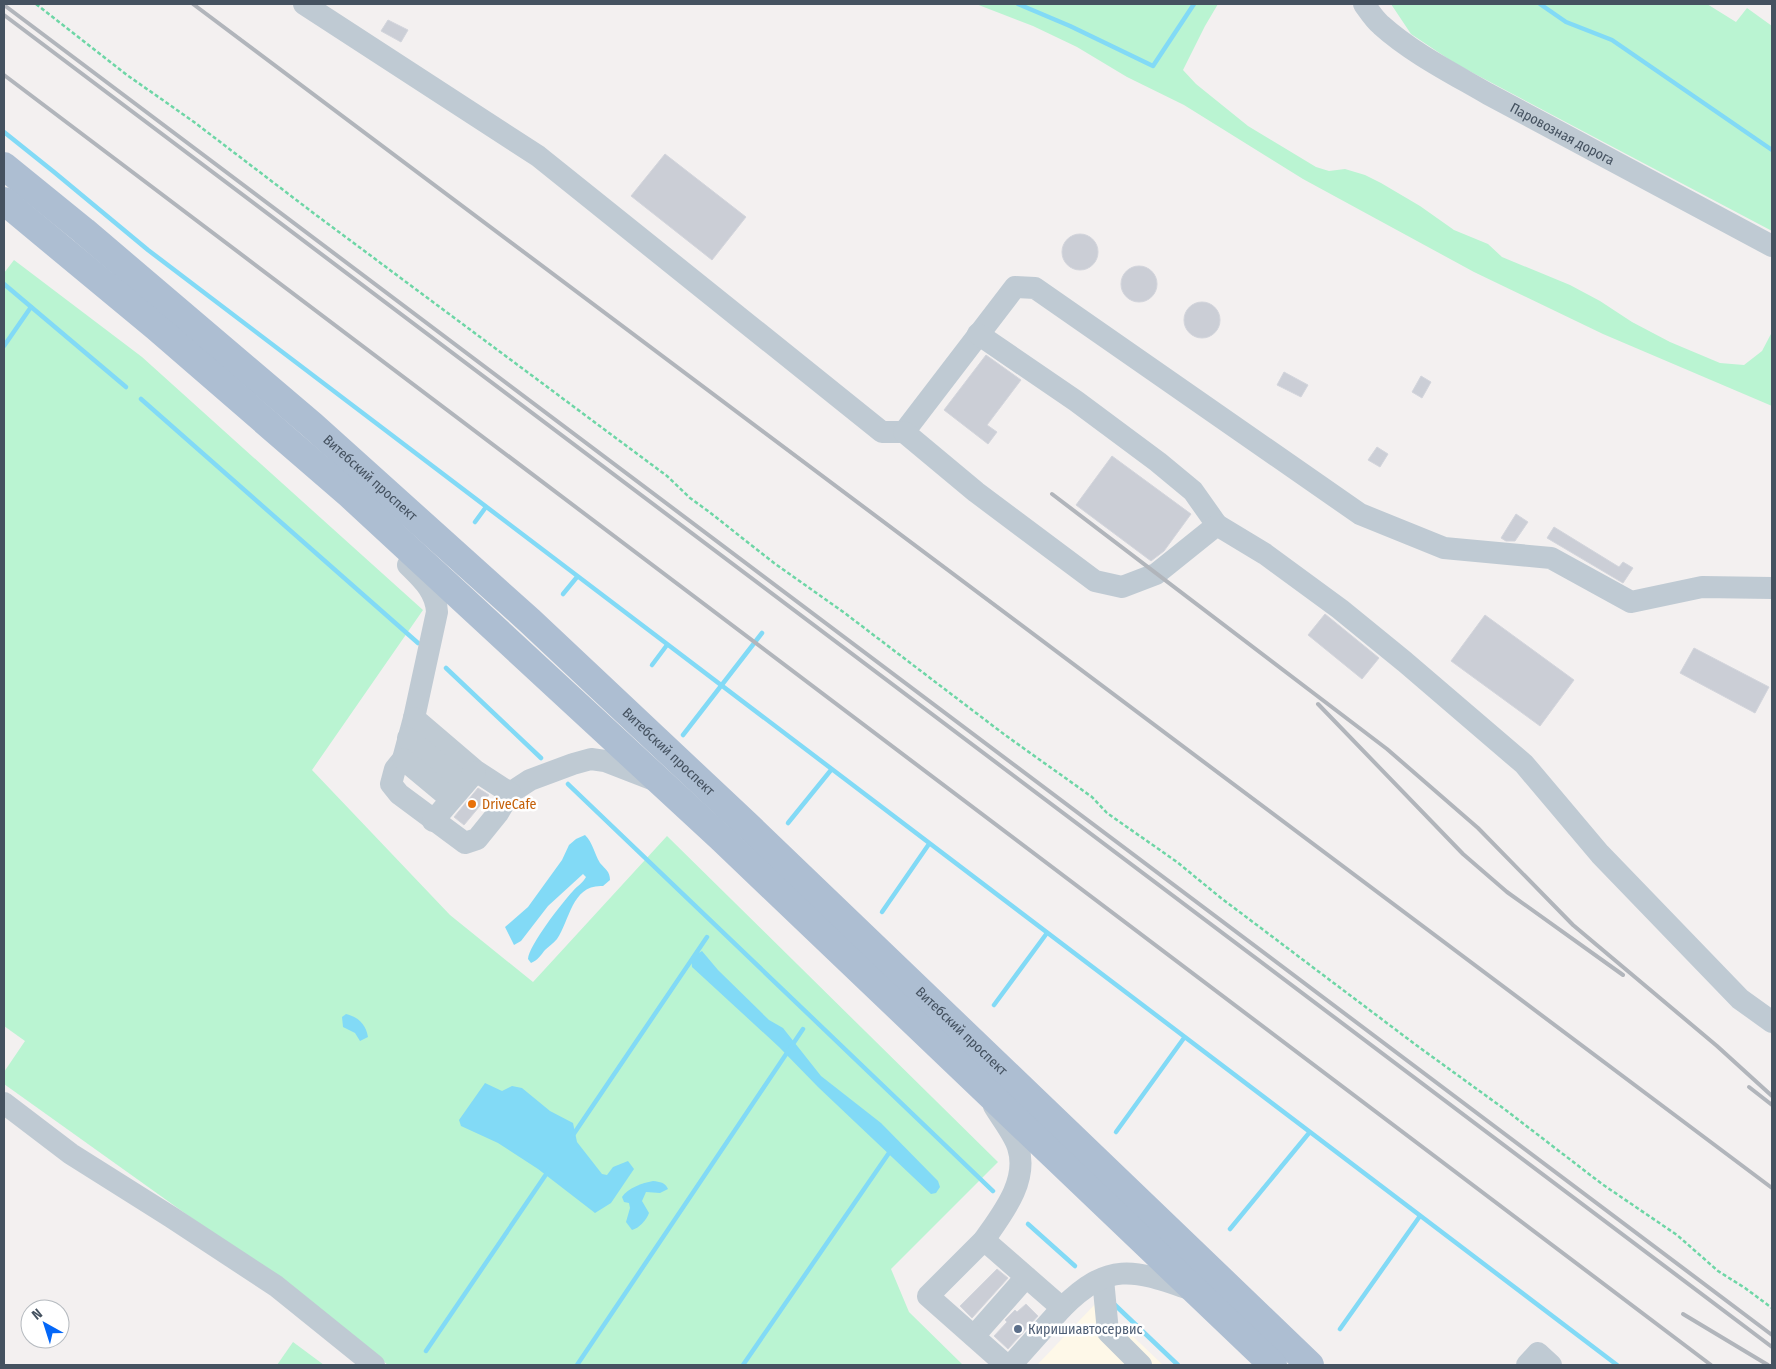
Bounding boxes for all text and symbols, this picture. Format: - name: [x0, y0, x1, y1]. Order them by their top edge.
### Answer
- street label: Паровозная дорога: [1507, 99, 1617, 169]
- street label: Витебский проспект: [320, 431, 421, 525]
- street label: Витебский проспект: [619, 704, 718, 799]
- place label: DriveCafe: [482, 796, 537, 813]
- marker: DriveCafe: [466, 798, 478, 810]
- street label: Витебский проспект: [912, 983, 1011, 1079]
- north arrow: [20, 1299, 70, 1349]
- text: N: [29, 1305, 46, 1324]
- place label: Киришиавтосервис: [1028, 1321, 1142, 1338]
- marker: Киришиавтосервис: [1012, 1323, 1024, 1335]

